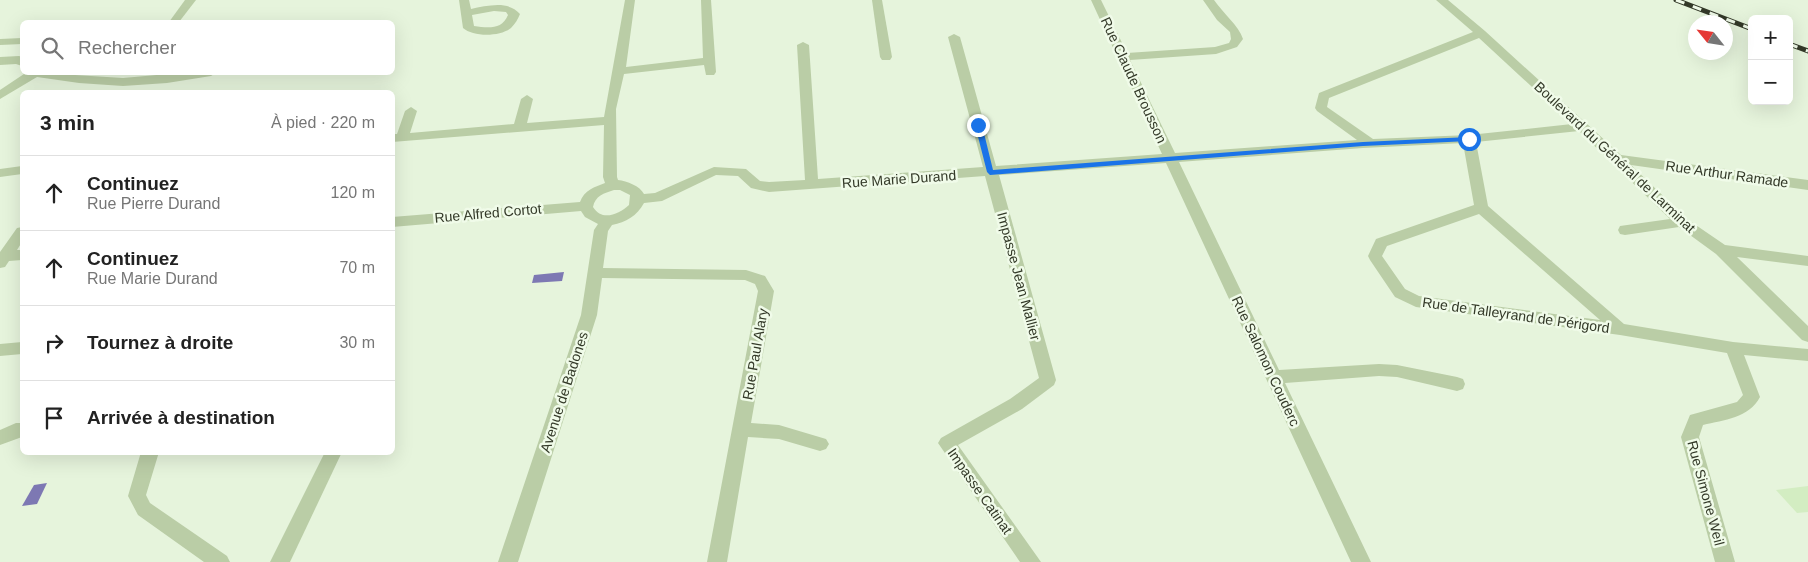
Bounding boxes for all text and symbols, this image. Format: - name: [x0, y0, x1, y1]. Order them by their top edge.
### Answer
- street label: Rue Claude Brousson: [1098, 15, 1170, 145]
- north arrow: [1688, 15, 1733, 60]
- map controls: [1748, 15, 1793, 105]
- button: +: [1748, 15, 1793, 60]
- search box: [20, 20, 395, 75]
- icon: search: [38, 34, 66, 62]
- text: Rechercher: [78, 37, 176, 58]
- button: −: [1748, 60, 1793, 105]
- street label: Boulevard du Général de Larminat: [1531, 78, 1699, 236]
- text: 3 min: [40, 111, 95, 134]
- text: À pied · 220 m: [271, 114, 375, 131]
- route end: [967, 114, 990, 137]
- route start: [1458, 128, 1481, 151]
- street label: Rue Arthur Ramade: [1665, 157, 1790, 191]
- street label: Rue Marie Durand: [841, 167, 957, 191]
- text: Continuez: [87, 173, 179, 194]
- icon: ahead: [40, 179, 68, 207]
- text: 120 m: [331, 184, 375, 201]
- text: Rue Pierre Durand: [87, 195, 220, 212]
- street label: Rue Alfred Cortot: [434, 200, 542, 226]
- street label: Impasse Jean Mallier: [994, 210, 1044, 342]
- text: Continuez: [87, 248, 179, 269]
- icon: ahead: [40, 254, 68, 282]
- text: 70 m: [339, 259, 375, 276]
- text: Rue Marie Durand: [87, 270, 218, 287]
- street label: Rue Salomon Couderc: [1229, 293, 1303, 429]
- street label: Rue de Talleyrand de Périgord: [1421, 294, 1611, 336]
- street label: Rue Paul Alary: [739, 307, 771, 401]
- icon: right: [40, 329, 68, 357]
- street label: Avenue de Badones: [537, 330, 591, 454]
- text: Tournez à droite: [87, 332, 233, 353]
- text: 30 m: [339, 334, 375, 351]
- icon: arrive: [40, 404, 68, 432]
- text: Arrivée à destination: [87, 407, 275, 428]
- street label: Rue Simone Weil: [1684, 439, 1728, 547]
- street label: Impasse Catinat: [944, 445, 1016, 537]

